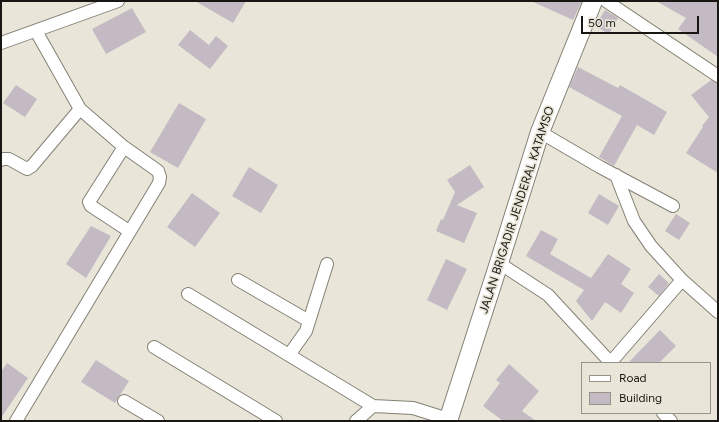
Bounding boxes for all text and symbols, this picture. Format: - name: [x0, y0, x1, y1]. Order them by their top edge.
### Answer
- scale bar: [583, 8, 701, 34]
- text: 50 m: [588, 16, 616, 30]
- street label: JALAN BRIGADIR JENDERAL KATAMSO: [477, 105, 557, 315]
- legend: [581, 362, 711, 414]
- text: Road: [619, 371, 647, 385]
- text: Building: [619, 391, 662, 405]

